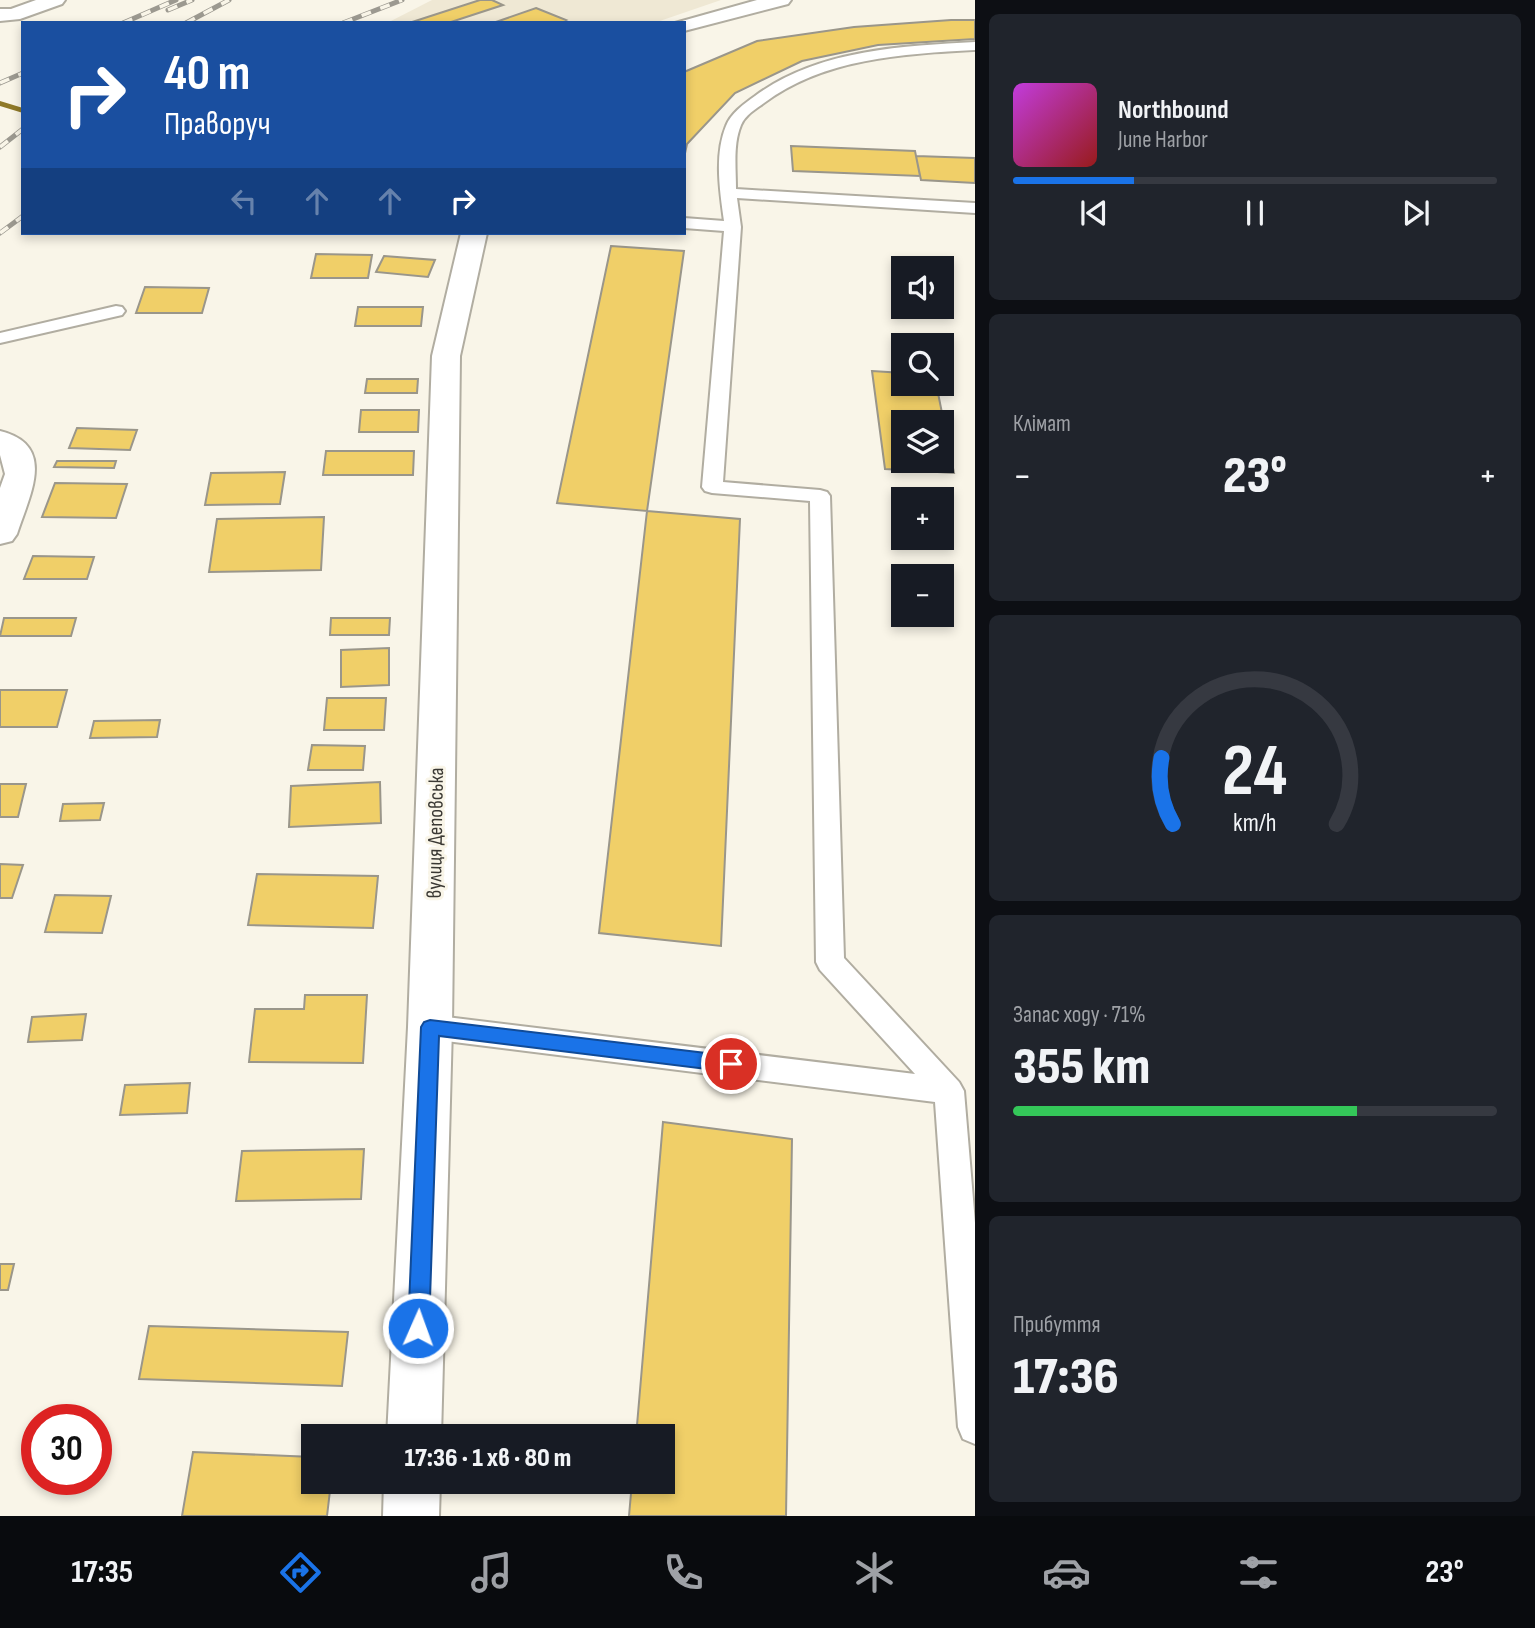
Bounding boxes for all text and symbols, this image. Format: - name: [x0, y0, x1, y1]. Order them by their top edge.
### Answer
- text: 40 m: [164, 45, 250, 104]
- icon: right: [49, 49, 140, 140]
- text: Northbound: [1118, 95, 1229, 126]
- text: Праворуч: [164, 105, 271, 144]
- text: June Harbor: [1118, 126, 1208, 154]
- icon: left: [225, 182, 263, 220]
- icon: ahead: [298, 182, 336, 220]
- icon: ahead: [371, 182, 409, 220]
- icon: right: [444, 182, 482, 220]
- icon: previous: [1075, 194, 1113, 232]
- icon: pause: [1236, 194, 1274, 232]
- icon: next: [1397, 194, 1435, 232]
- map controls: [891, 256, 954, 627]
- button: sound: [891, 256, 954, 319]
- button: search: [891, 333, 954, 396]
- button: layers: [891, 410, 954, 473]
- text: Клімат: [1013, 410, 1071, 438]
- text: 23°: [1223, 445, 1287, 508]
- text: −: [1013, 454, 1032, 499]
- text: +: [1478, 454, 1497, 499]
- button: +: [891, 487, 954, 550]
- button: −: [891, 564, 954, 627]
- text: 24: [1222, 728, 1288, 816]
- street label: вулиця Деповська: [422, 767, 449, 899]
- text: km/h: [1233, 808, 1277, 839]
- text: Запас ходу · 71%: [1013, 1001, 1146, 1029]
- pin: [701, 1034, 761, 1094]
- text: 355 km: [1013, 1036, 1150, 1099]
- icon: arrive: [712, 1045, 750, 1083]
- position arrow: [381, 1291, 455, 1365]
- text: Прибуття: [1013, 1311, 1101, 1339]
- text: 17:36: [1013, 1346, 1119, 1409]
- speed limit sign: 30: [21, 1404, 112, 1495]
- text: 17:36 · 1 хв · 80 m: [405, 1443, 571, 1474]
- icon: directions: [276, 1548, 325, 1597]
- icon: music: [467, 1548, 516, 1597]
- icon: phone: [659, 1548, 708, 1597]
- icon: climate: [850, 1548, 899, 1597]
- icon: car: [1042, 1548, 1091, 1597]
- icon: filters: [1234, 1548, 1283, 1597]
- text: 17:35: [71, 1553, 133, 1592]
- text: 23°: [1425, 1553, 1464, 1592]

